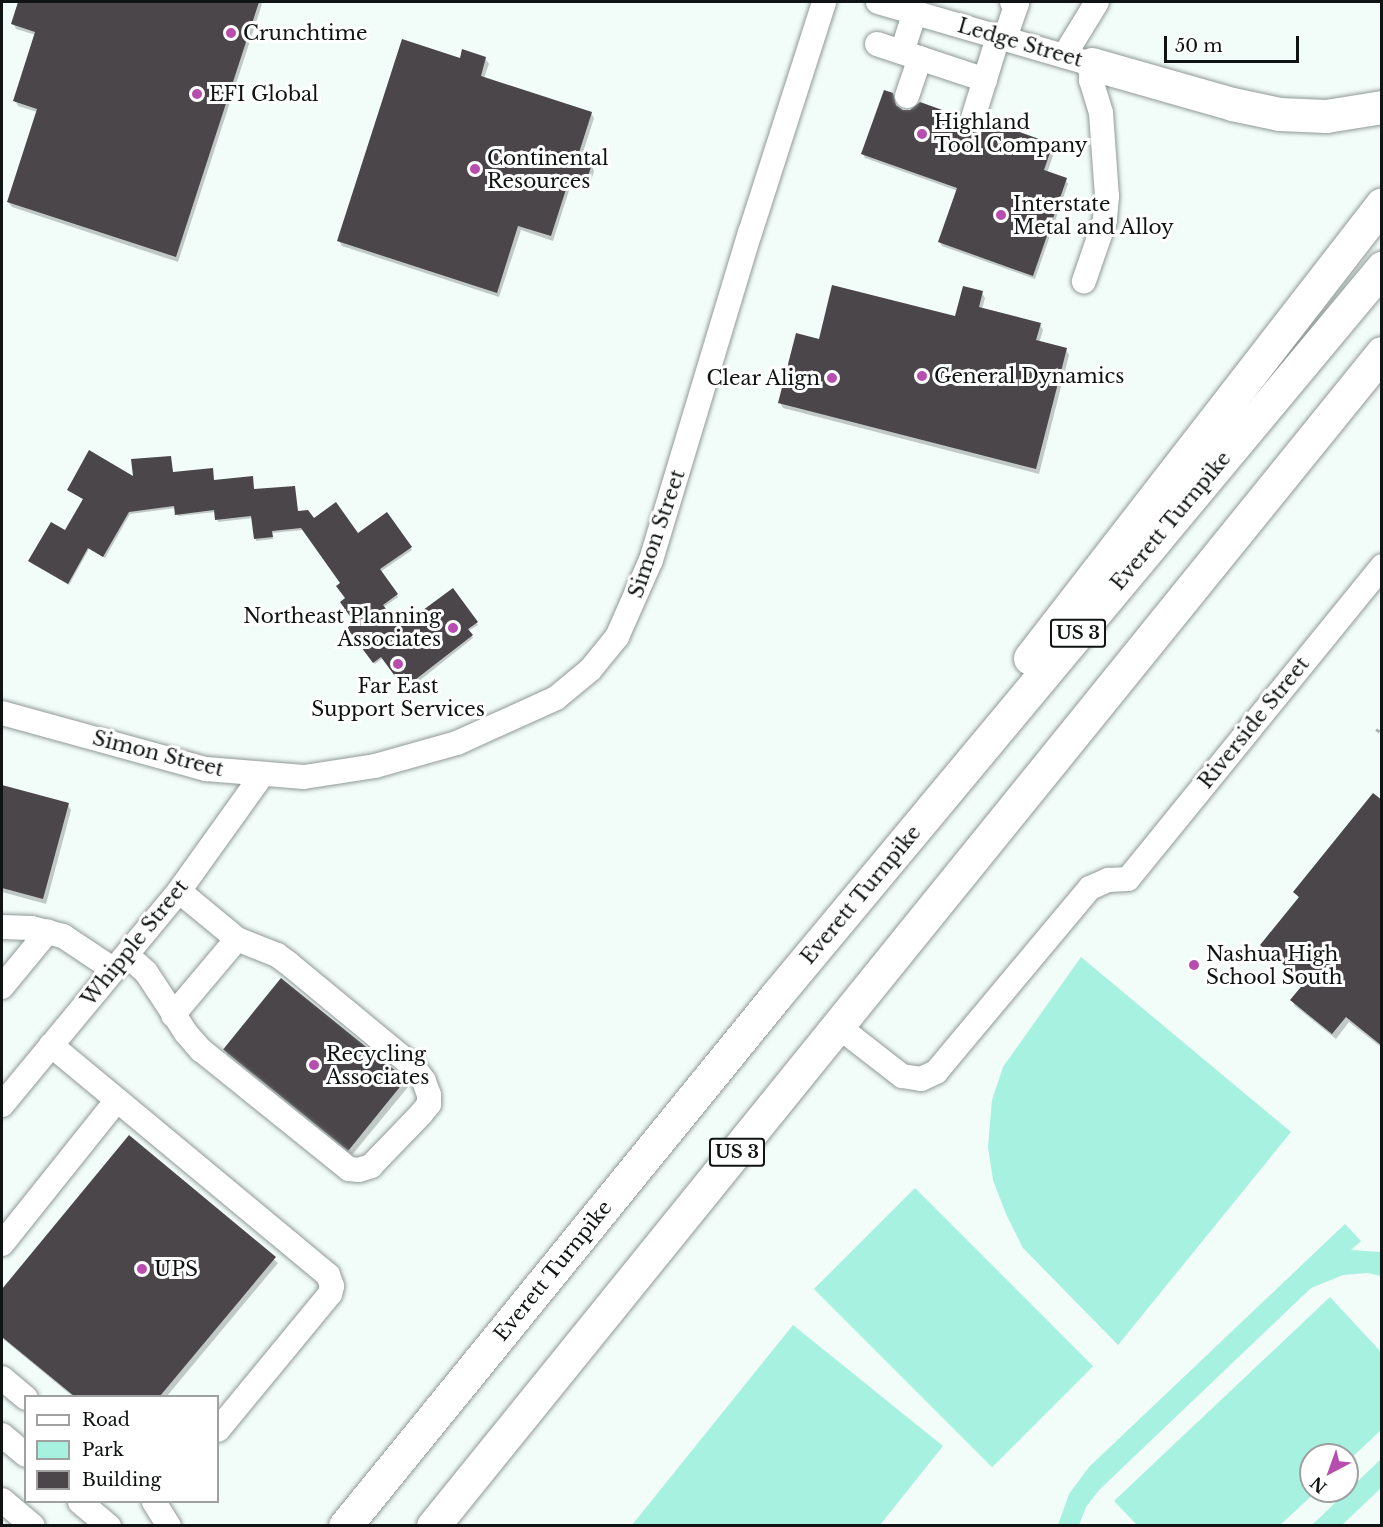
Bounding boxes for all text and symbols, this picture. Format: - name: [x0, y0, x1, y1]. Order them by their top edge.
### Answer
- street label: Ledge Street: [955, 14, 1085, 72]
- place label: Crunchtime: [243, 21, 368, 45]
- scale bar: [1167, 24, 1302, 62]
- marker: Crunchtime: [224, 26, 238, 40]
- text: 50 m: [1175, 35, 1223, 57]
- place label: EFI Global: [209, 82, 319, 106]
- marker: EFI Global: [190, 87, 204, 101]
- place label: Highland Tool Company: [934, 110, 1088, 157]
- marker: Highland Tool Company: [915, 127, 929, 141]
- place label: Continental Resources: [487, 146, 608, 193]
- marker: Continental Resources: [468, 162, 482, 176]
- place label: Interstate Metal and Alloy: [1013, 192, 1175, 239]
- marker: Interstate Metal and Alloy: [994, 208, 1008, 222]
- place label: General Dynamics: [934, 364, 1124, 388]
- place label: Clear Align: [705, 366, 820, 390]
- marker: General Dynamics: [915, 369, 929, 383]
- marker: Clear Align: [825, 371, 839, 385]
- street label: Everett Turnpike: [1106, 447, 1236, 595]
- street label: Simon Street: [624, 467, 690, 601]
- place label: Northeast Planning Associates: [243, 604, 441, 651]
- road number: US 3: [1050, 618, 1106, 648]
- marker: Northeast Planning Associates: [446, 621, 460, 635]
- street label: Riverside Street: [1194, 652, 1314, 794]
- marker: Far East Support Services: [391, 657, 405, 671]
- place label: Far East Support Services: [311, 674, 485, 721]
- street label: Simon Street: [90, 726, 226, 782]
- street label: Everett Turnpike: [796, 821, 926, 969]
- street label: Whipple Street: [77, 875, 193, 1011]
- place label: Nashua High School South: [1206, 942, 1342, 989]
- marker: Nashua High School South: [1187, 958, 1201, 972]
- place label: Recycling Associates: [326, 1042, 429, 1089]
- marker: Recycling Associates: [307, 1058, 321, 1072]
- road number: US 3: [708, 1137, 766, 1167]
- street label: Everett Turnpike: [489, 1196, 617, 1346]
- place label: UPS: [154, 1257, 198, 1281]
- marker: UPS: [135, 1262, 149, 1276]
- legend: [24, 1395, 219, 1503]
- text: Road: [82, 1409, 130, 1431]
- text: Park: [82, 1439, 124, 1461]
- north arrow: [1299, 1443, 1359, 1503]
- text: Building: [82, 1469, 161, 1491]
- text: N: [1306, 1473, 1331, 1498]

